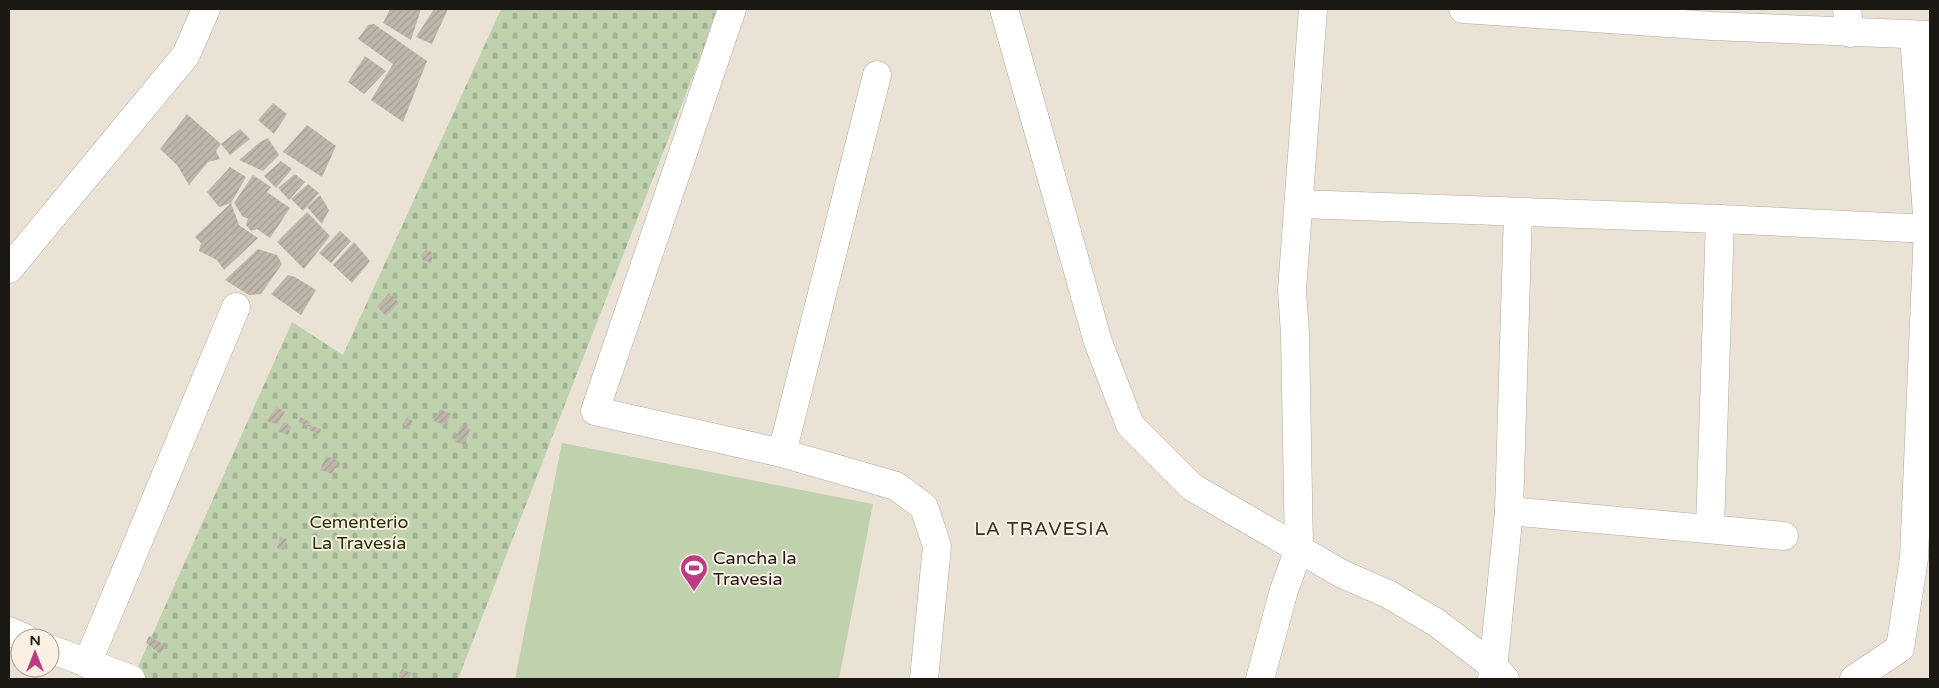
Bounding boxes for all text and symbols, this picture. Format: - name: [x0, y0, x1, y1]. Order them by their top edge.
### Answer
- park label: Cementerio La Travesía: [309, 511, 409, 554]
- district label: LA TRAVESIA: [974, 518, 1110, 540]
- place label: Cancha la Travesia: [713, 547, 797, 590]
- sports icon: Cancha la Travesia: [679, 553, 709, 592]
- north arrow: [10, 628, 60, 678]
- text: N: [29, 632, 41, 649]

